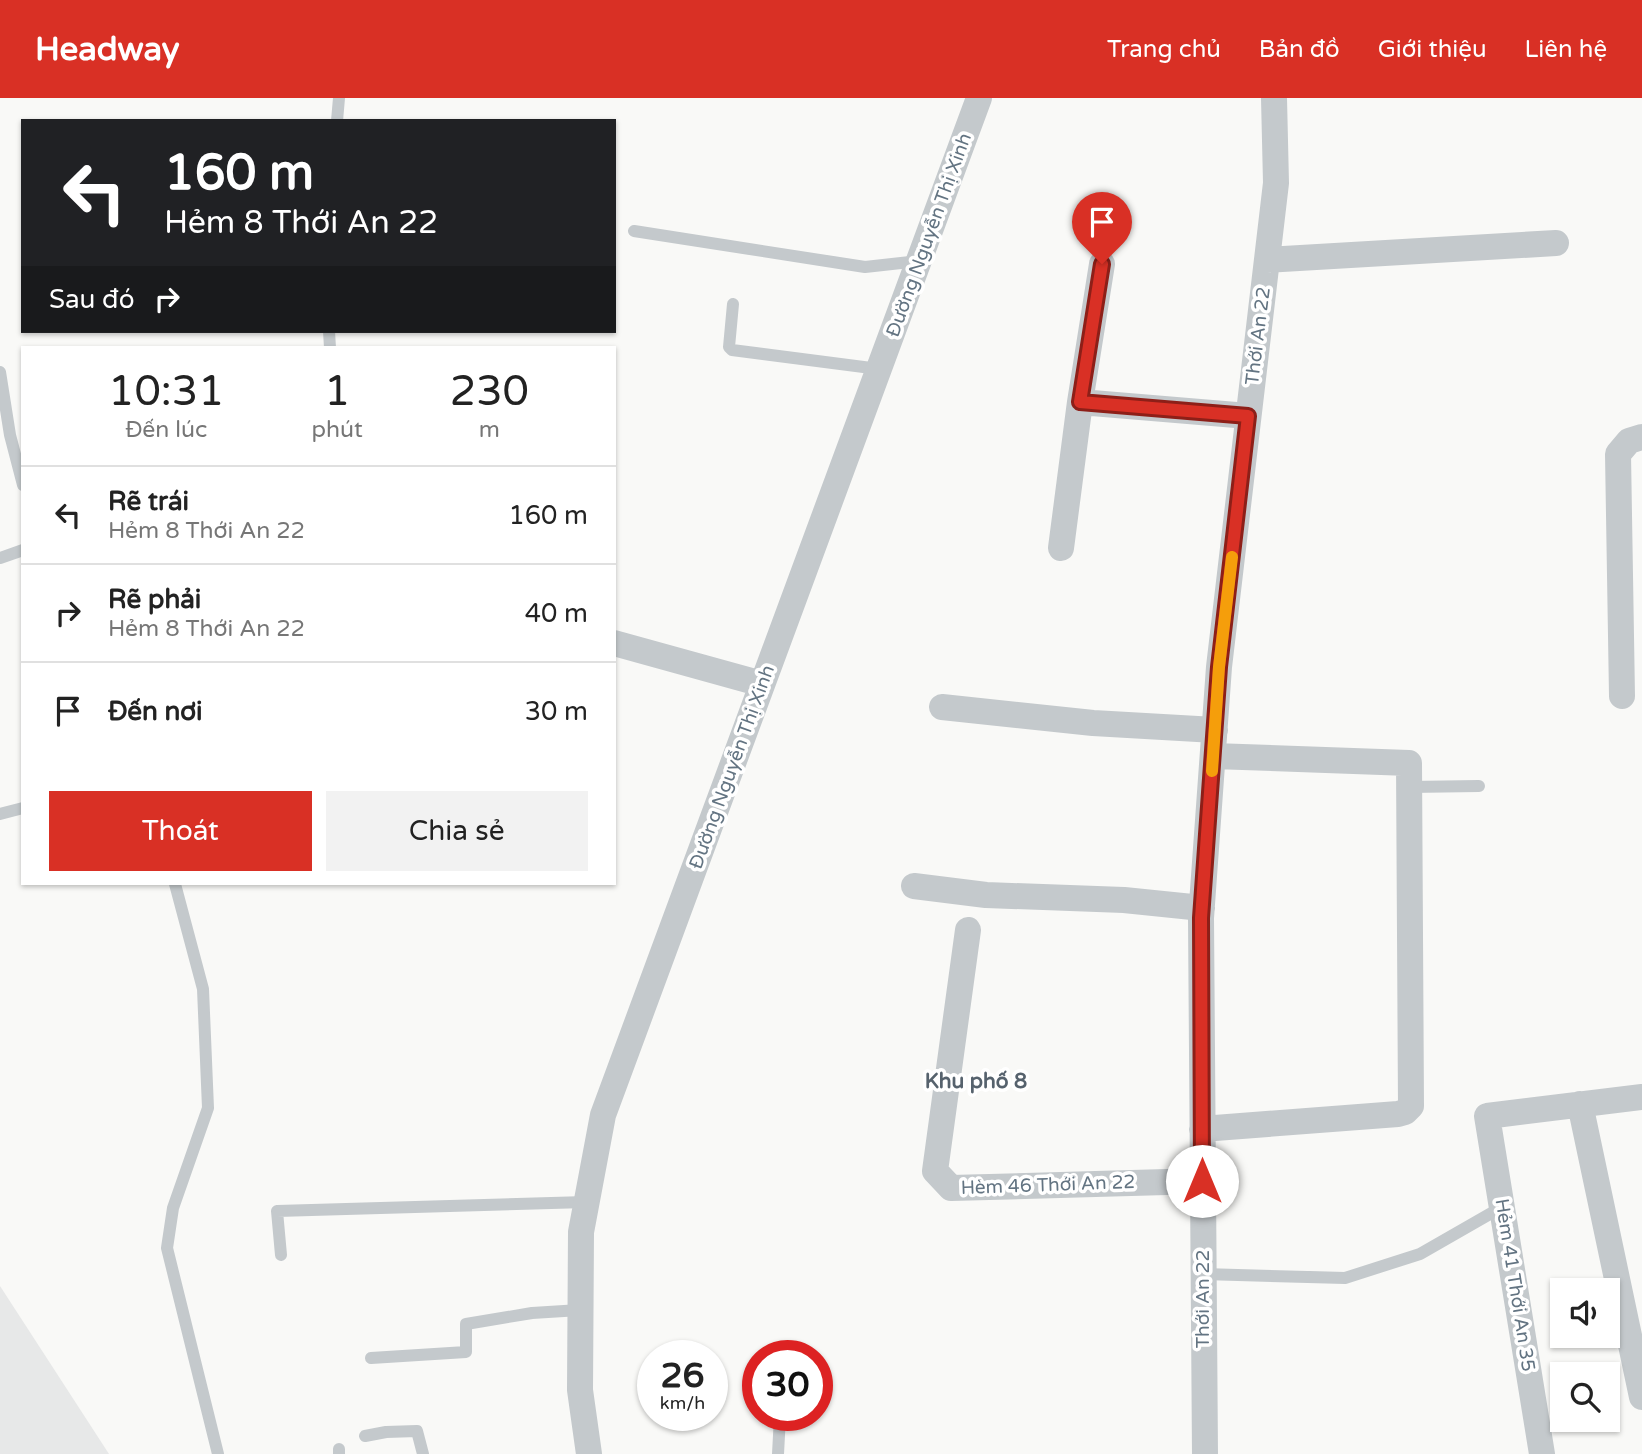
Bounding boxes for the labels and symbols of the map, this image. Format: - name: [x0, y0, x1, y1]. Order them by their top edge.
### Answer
- street label: Đường Nguyễn Thị Xinh: [882, 130, 976, 340]
- pin: [1072, 192, 1132, 264]
- street label: Thới An 22: [1241, 286, 1275, 386]
- street label: Đường Nguyễn Thị Xinh: [685, 662, 779, 872]
- district label: Khu phố 8: [925, 1069, 1027, 1094]
- position arrow: [1165, 1144, 1239, 1218]
- street label: Hèm 46 Thới An 22: [960, 1171, 1136, 1199]
- street label: Hẻm 41 Thới An 35: [1490, 1197, 1540, 1373]
- street label: Thới An 22: [1192, 1250, 1214, 1348]
- speed limit sign: 30: [742, 1340, 833, 1431]

